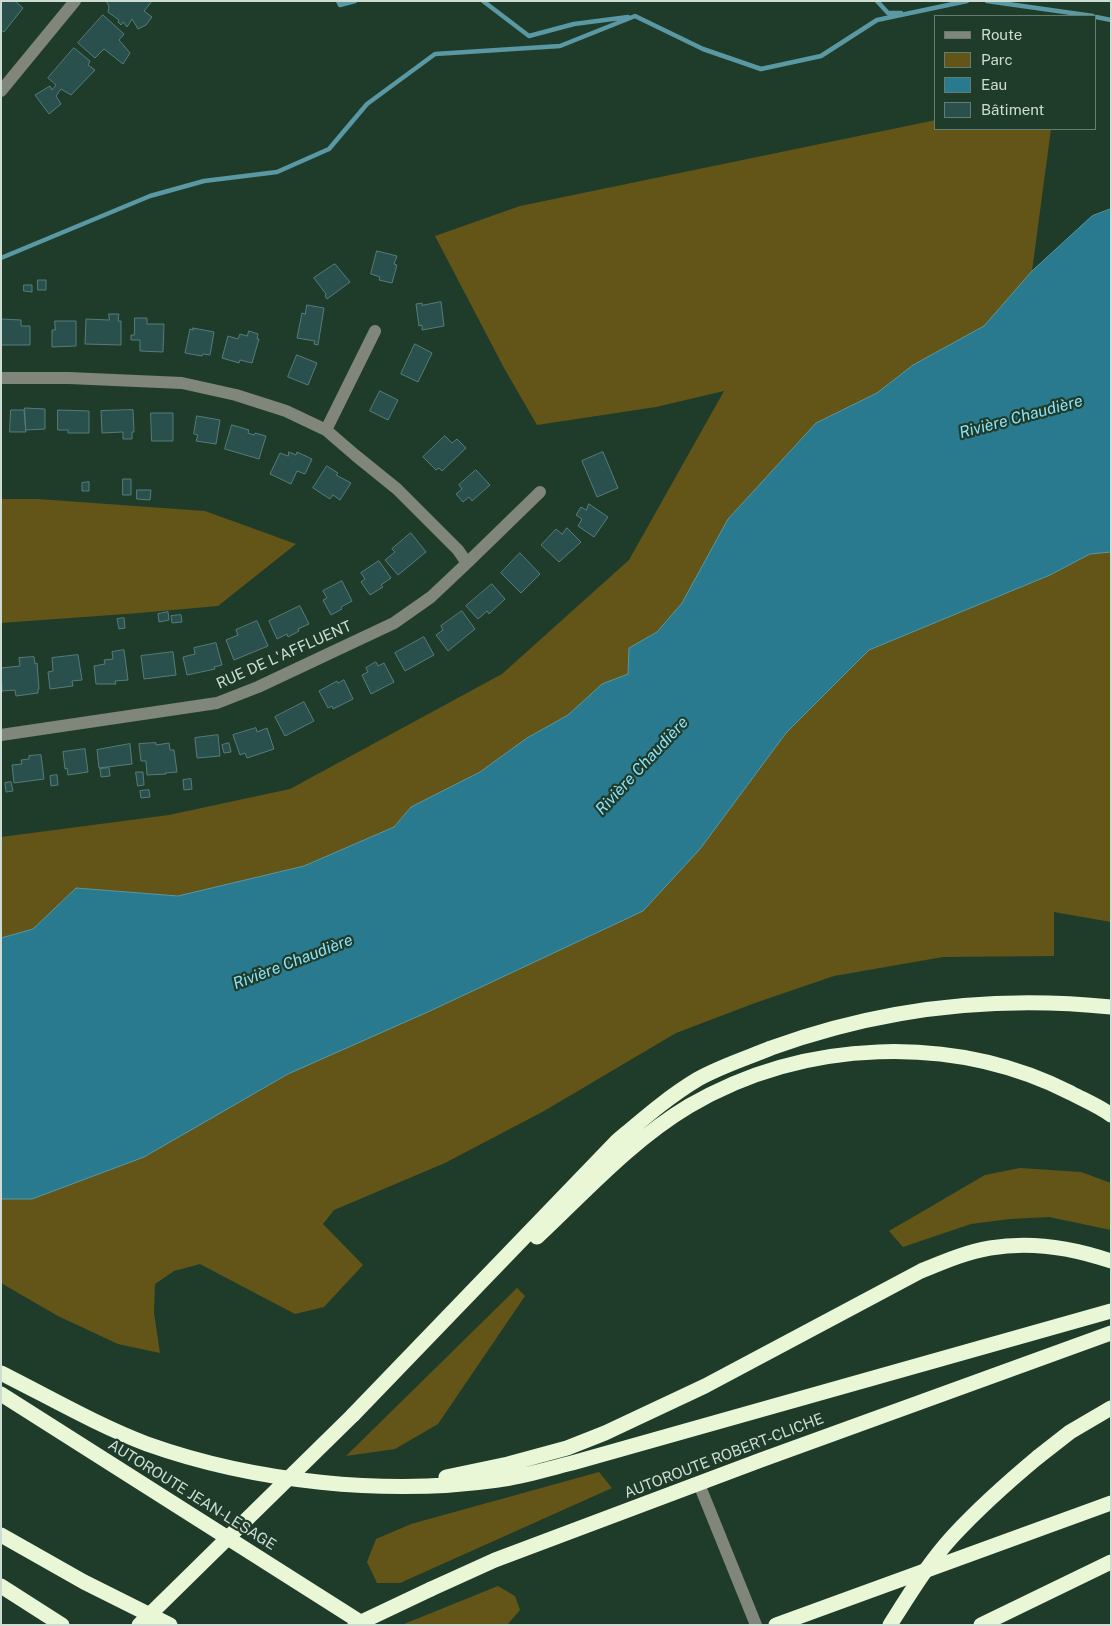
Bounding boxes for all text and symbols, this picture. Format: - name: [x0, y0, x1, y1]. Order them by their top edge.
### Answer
- legend: [934, 15, 1097, 130]
- text: Route: [981, 26, 1022, 43]
- text: Parc: [981, 51, 1013, 68]
- text: Eau: [981, 76, 1007, 93]
- text: Bâtiment: [981, 101, 1044, 118]
- water label: Rivière Chaudière: [957, 391, 1085, 443]
- street label: RUE DE L'AFFLUENT: [214, 617, 354, 693]
- water label: Rivière Chaudière: [592, 713, 692, 819]
- water label: Rivière Chaudière: [230, 930, 356, 994]
- street label: AUTOROUTE ROBERT-CLICHE: [622, 1410, 826, 1502]
- street label: AUTOROUTE JEAN-LESAGE: [105, 1436, 279, 1554]

